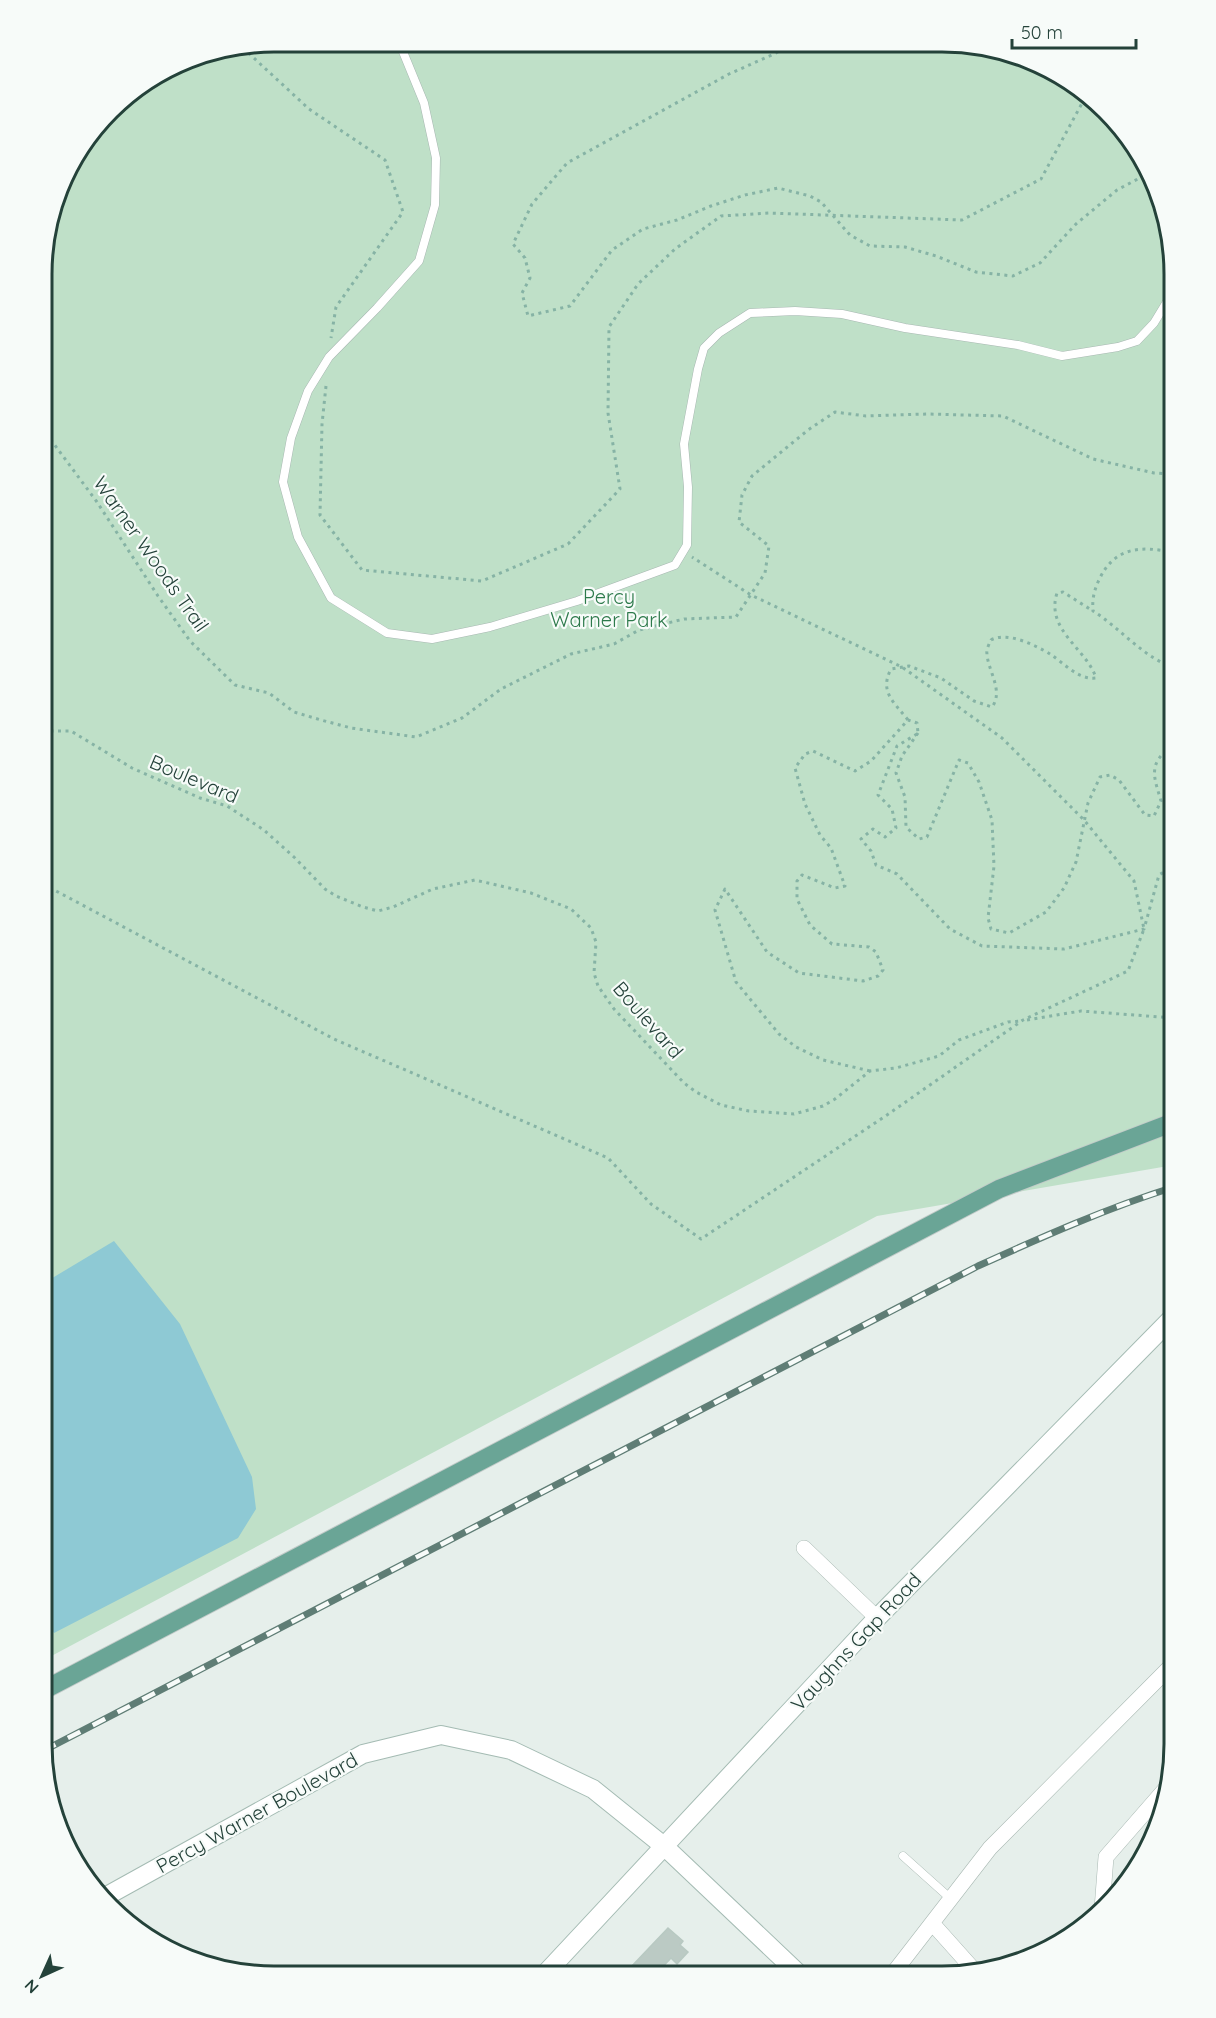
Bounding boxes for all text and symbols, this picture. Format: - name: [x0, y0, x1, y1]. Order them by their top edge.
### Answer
- scale bar: [1012, 12, 1136, 50]
- text: 50 m: [1021, 21, 1063, 44]
- street label: Warner Woods Trail: [88, 471, 215, 636]
- park label: Percy Warner Park: [550, 584, 668, 632]
- street label: Boulevard: [146, 749, 242, 808]
- street label: Boulevard: [608, 976, 689, 1063]
- street label: Vaughns Gap Road: [785, 1567, 926, 1716]
- street label: Percy Warner Boulevard: [152, 1747, 362, 1878]
- north arrow: [12, 1946, 72, 2006]
- text: N: [20, 1975, 43, 1998]

